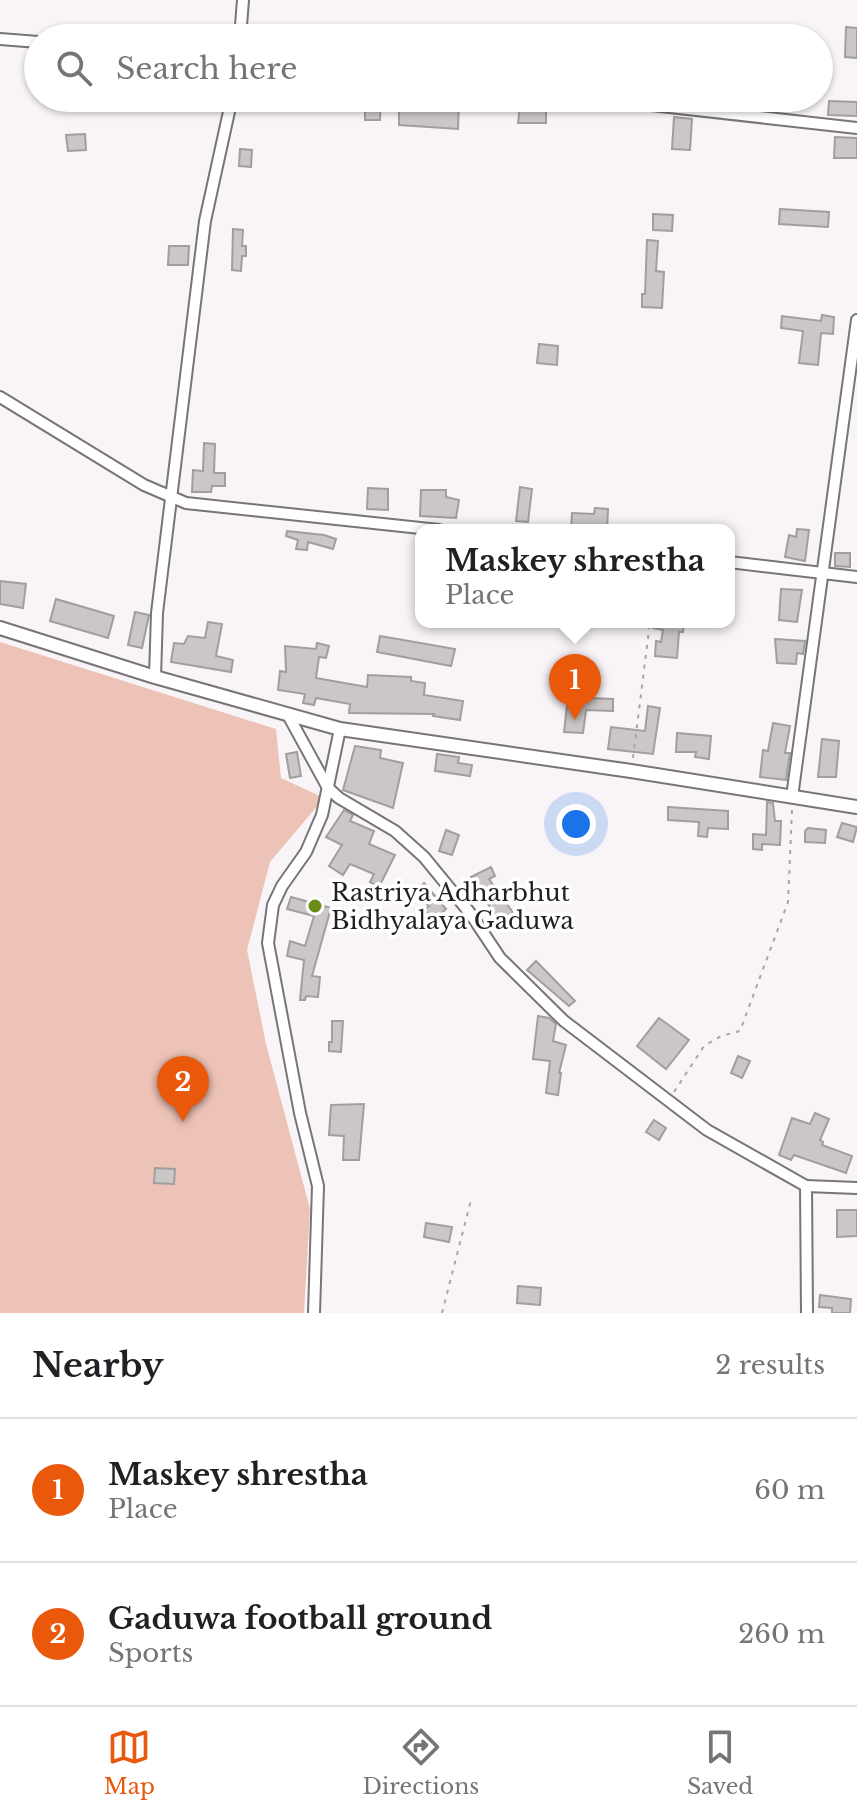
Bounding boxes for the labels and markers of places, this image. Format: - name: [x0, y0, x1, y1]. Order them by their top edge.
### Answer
- pin: 1: [549, 654, 601, 720]
- place label: Rastriya Adharbhut Bidhyalaya Gaduwa: [331, 878, 574, 935]
- marker: Rastriya Adharbhut Bidhyalaya Gaduwa: [306, 897, 324, 915]
- pin: 2: [157, 1056, 209, 1122]

